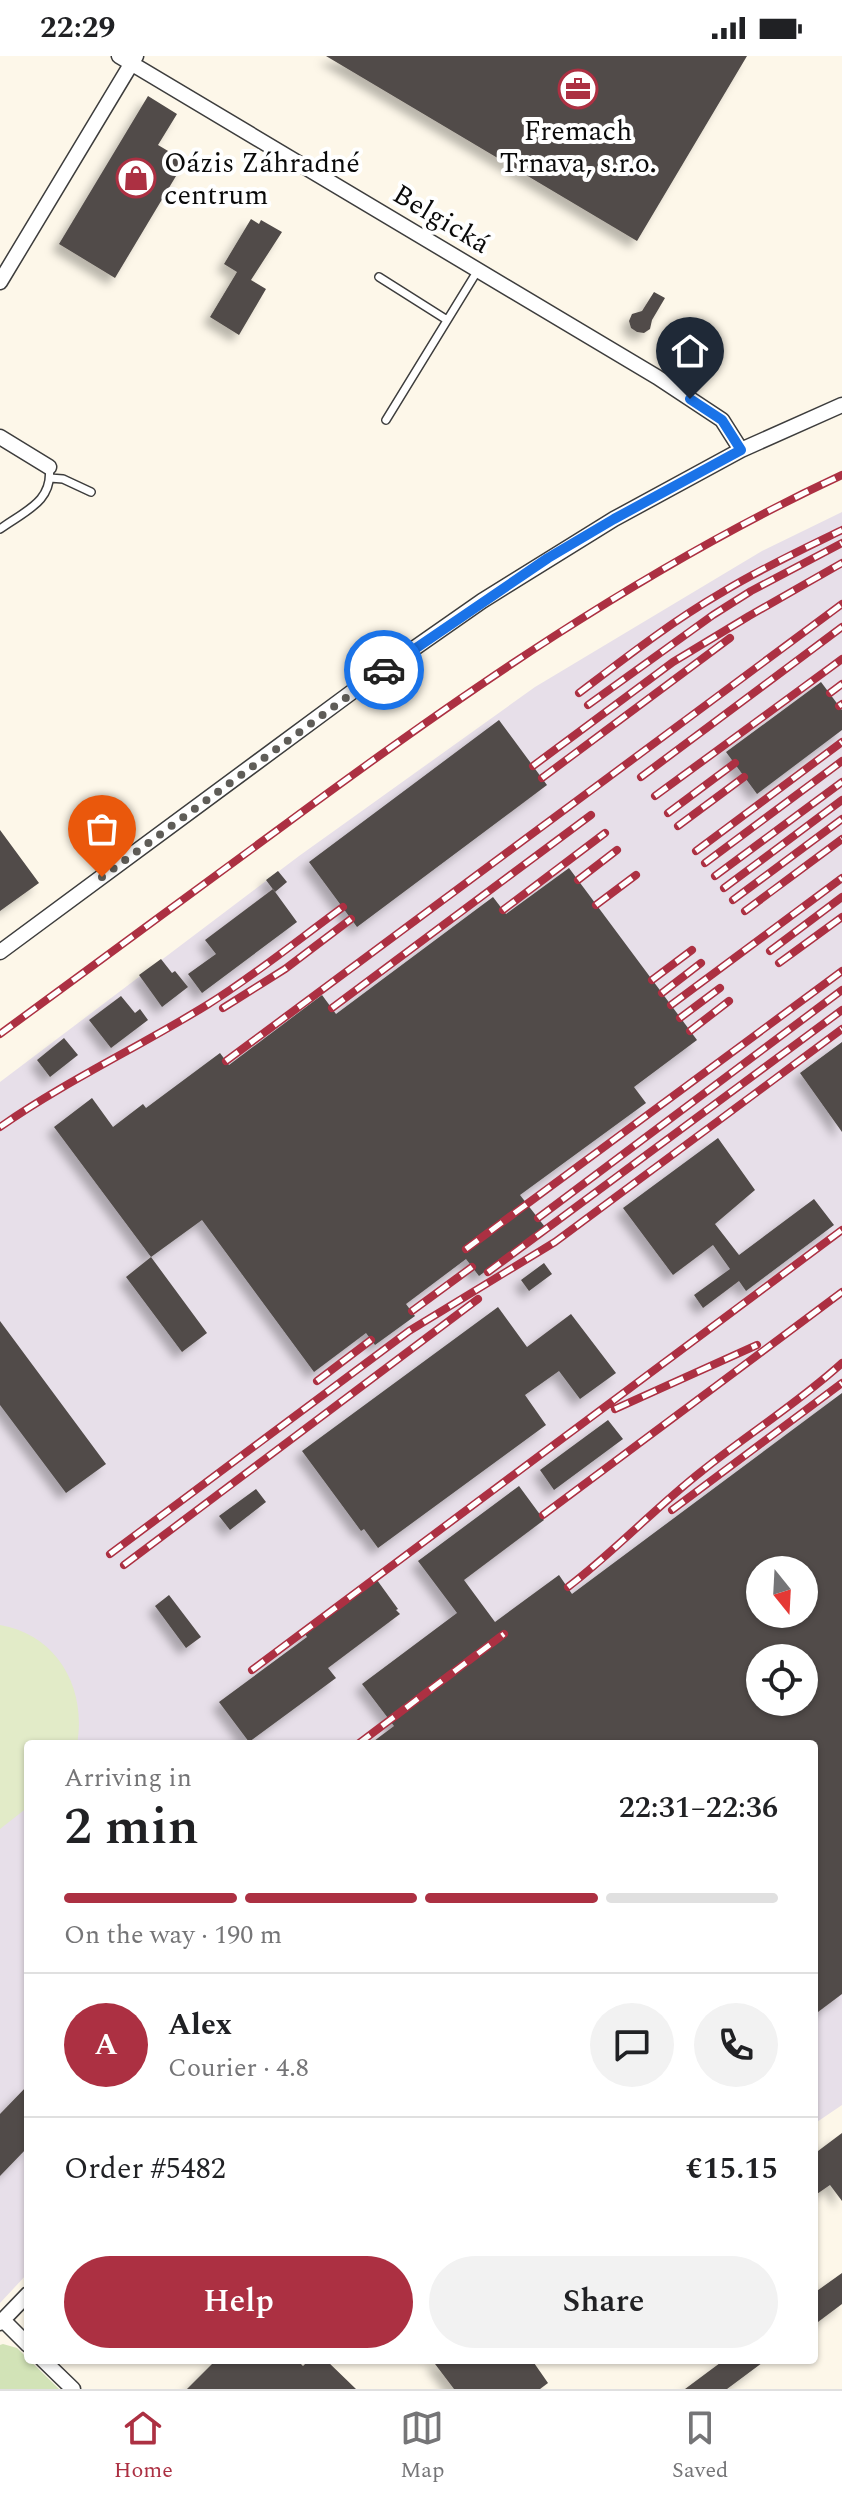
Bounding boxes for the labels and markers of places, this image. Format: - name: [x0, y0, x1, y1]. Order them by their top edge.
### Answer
- office icon: Fremach Trnava, s.r.o.: [557, 68, 599, 110]
- place label: Fremach Trnava, s.r.o.: [499, 110, 657, 185]
- place label: Oázis Záhradné centrum: [164, 142, 360, 217]
- shop icon: Oázis Záhradné centrum: [115, 157, 157, 199]
- pin: [656, 317, 724, 399]
- pin: [68, 795, 136, 877]

